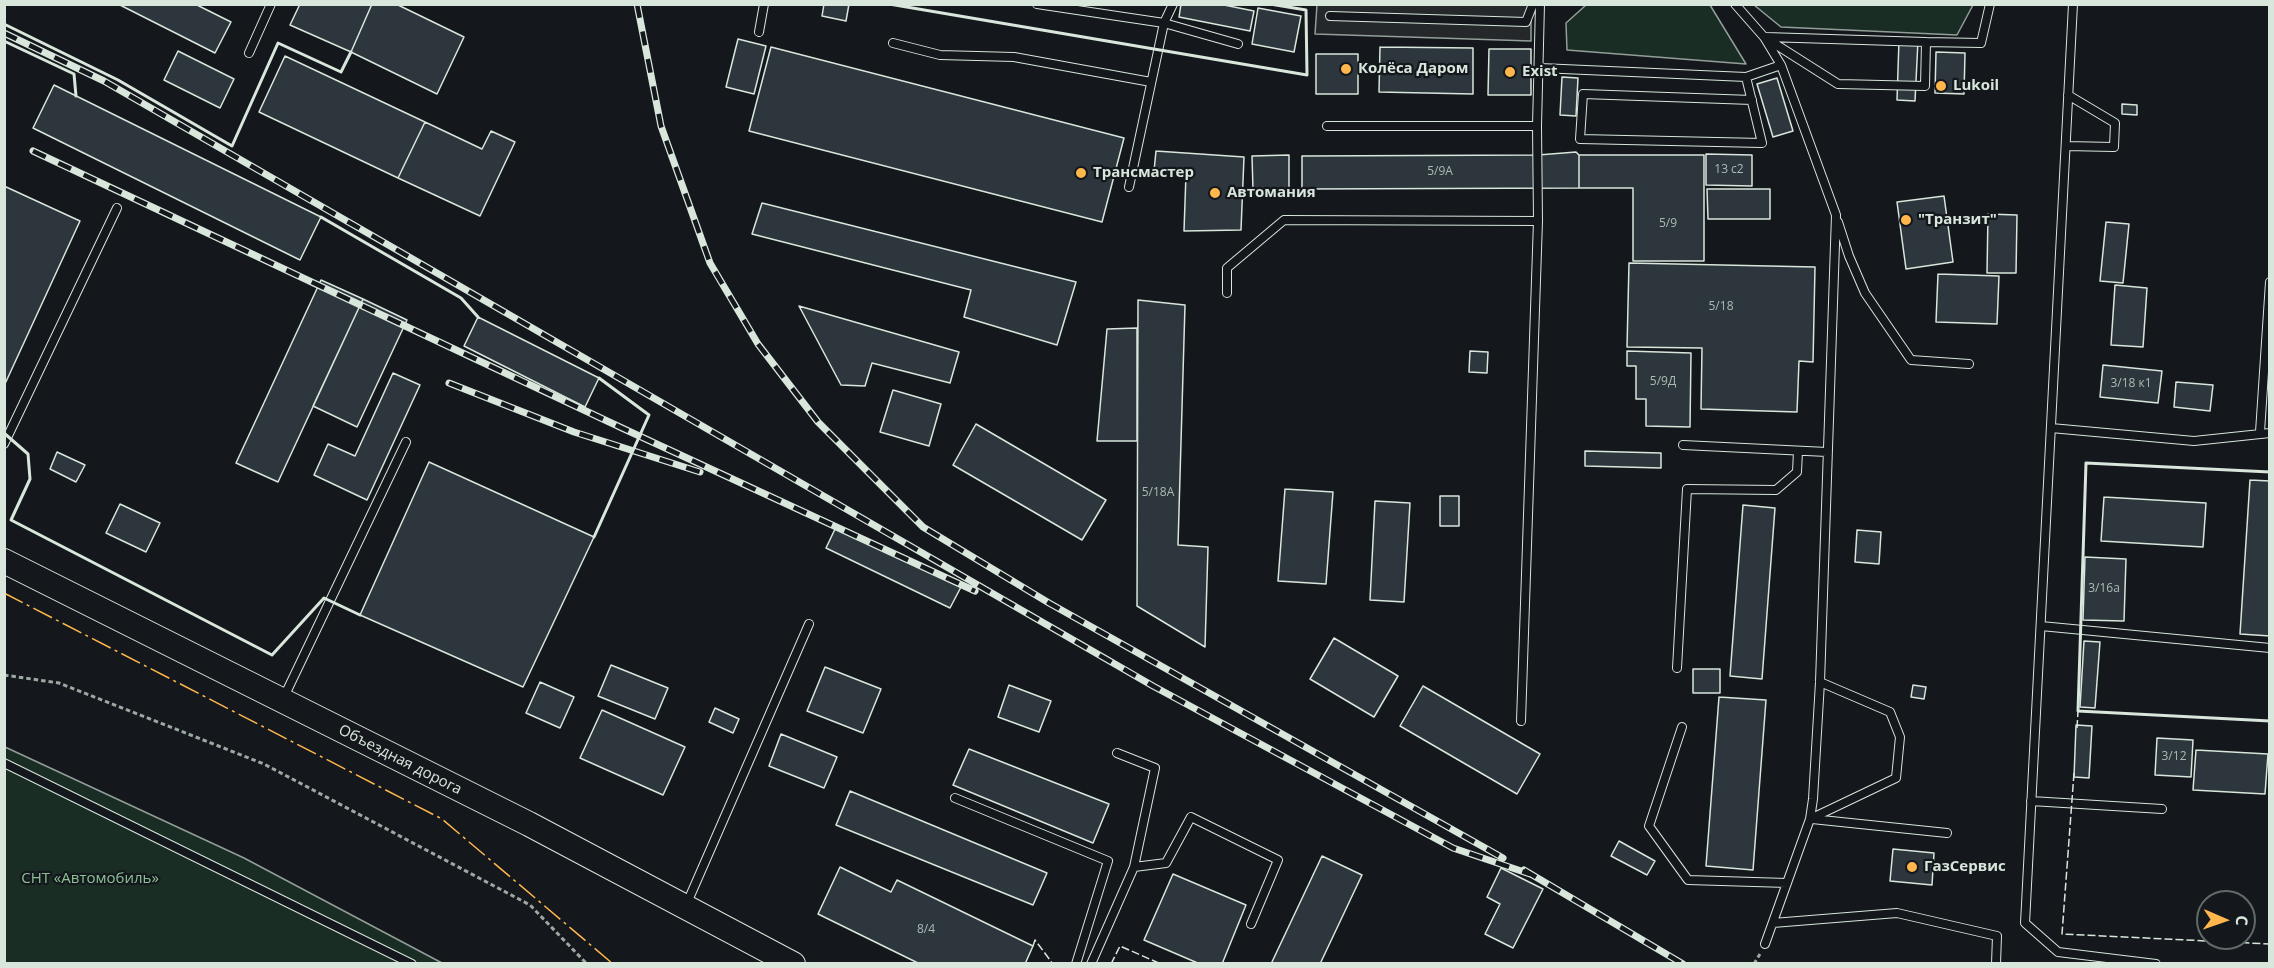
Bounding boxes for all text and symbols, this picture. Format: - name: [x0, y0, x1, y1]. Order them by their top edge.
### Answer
- place label: Колёса Даром: [1358, 60, 1469, 78]
- marker: Колёса Даром: [1339, 62, 1353, 76]
- place label: Exist: [1522, 63, 1558, 81]
- marker: Exist: [1503, 65, 1517, 79]
- place label: Lukoil: [1953, 77, 1999, 95]
- marker: Lukoil: [1934, 79, 1948, 93]
- house number: 13 с2: [1714, 163, 1744, 177]
- place label: Трансмастер: [1093, 164, 1194, 182]
- house number: 5/9А: [1427, 165, 1453, 179]
- marker: Трансмастер: [1074, 166, 1088, 180]
- place label: Автомания: [1227, 184, 1316, 202]
- marker: Автомания: [1208, 186, 1222, 200]
- place label: "Транзит": [1918, 211, 1997, 229]
- marker: "Транзит": [1899, 213, 1913, 227]
- house number: 5/9: [1659, 217, 1677, 231]
- house number: 5/18: [1709, 300, 1733, 314]
- house number: 5/9Д: [1650, 375, 1676, 389]
- house number: 3/18 к1: [2110, 377, 2152, 391]
- house number: 5/18А: [1142, 486, 1174, 500]
- house number: 3/16а: [2088, 582, 2120, 596]
- street label: Объездная дорога: [335, 721, 465, 799]
- house number: 3/12: [2162, 750, 2186, 764]
- place label: ГазСервис: [1924, 858, 2006, 876]
- marker: ГазСервис: [1905, 860, 1919, 874]
- park label: СНТ «Автомобиль»: [21, 870, 159, 888]
- north arrow: [2196, 890, 2256, 950]
- text: С: [2231, 915, 2253, 926]
- house number: 8/4: [917, 923, 935, 937]

